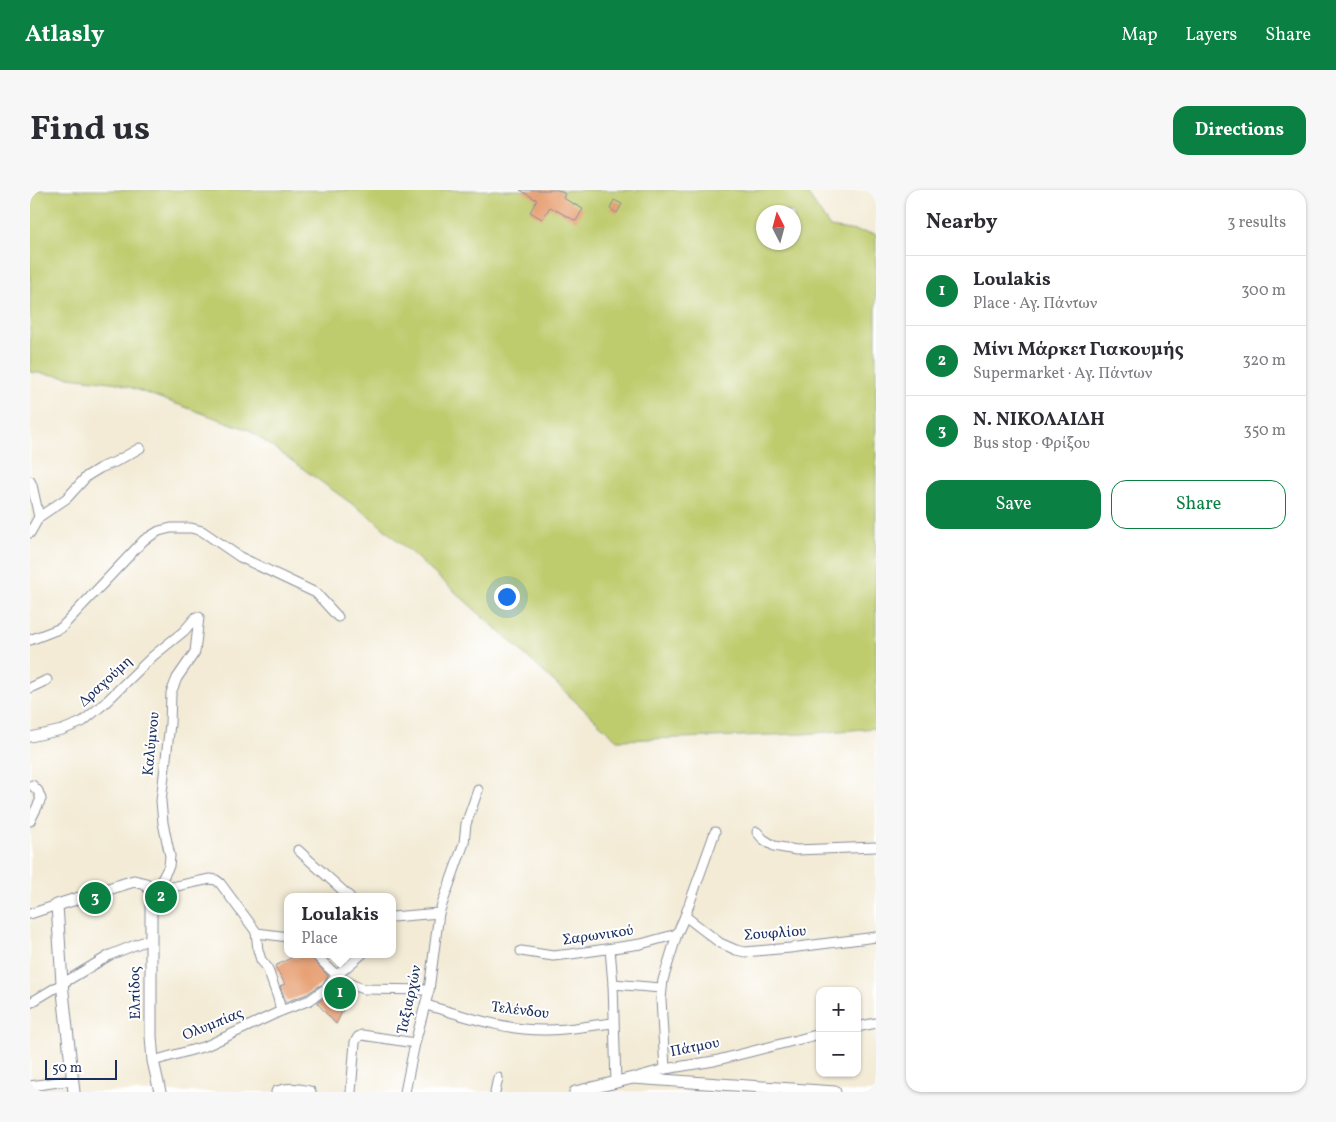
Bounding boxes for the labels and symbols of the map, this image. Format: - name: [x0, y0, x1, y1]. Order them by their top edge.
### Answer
- north arrow: [756, 205, 801, 250]
- your location: [494, 584, 520, 610]
- street label: Δραγούμη: [74, 652, 138, 712]
- street label: Καλύμνου: [138, 711, 166, 777]
- pin: 2: [145, 878, 177, 916]
- pin: 3: [79, 879, 111, 917]
- street label: Σαρωνικού: [561, 921, 635, 951]
- street label: Σουφλίου: [743, 921, 807, 947]
- street label: Ταξιαρχών: [392, 964, 428, 1036]
- street label: Ελπίδος: [125, 966, 147, 1020]
- pin: 1: [324, 974, 356, 1012]
- street label: Τελένδου: [490, 997, 550, 1025]
- street label: Ολυμπίας: [179, 1003, 247, 1047]
- street label: Πάτμου: [669, 1033, 721, 1063]
- scale bar: [45, 1057, 118, 1080]

